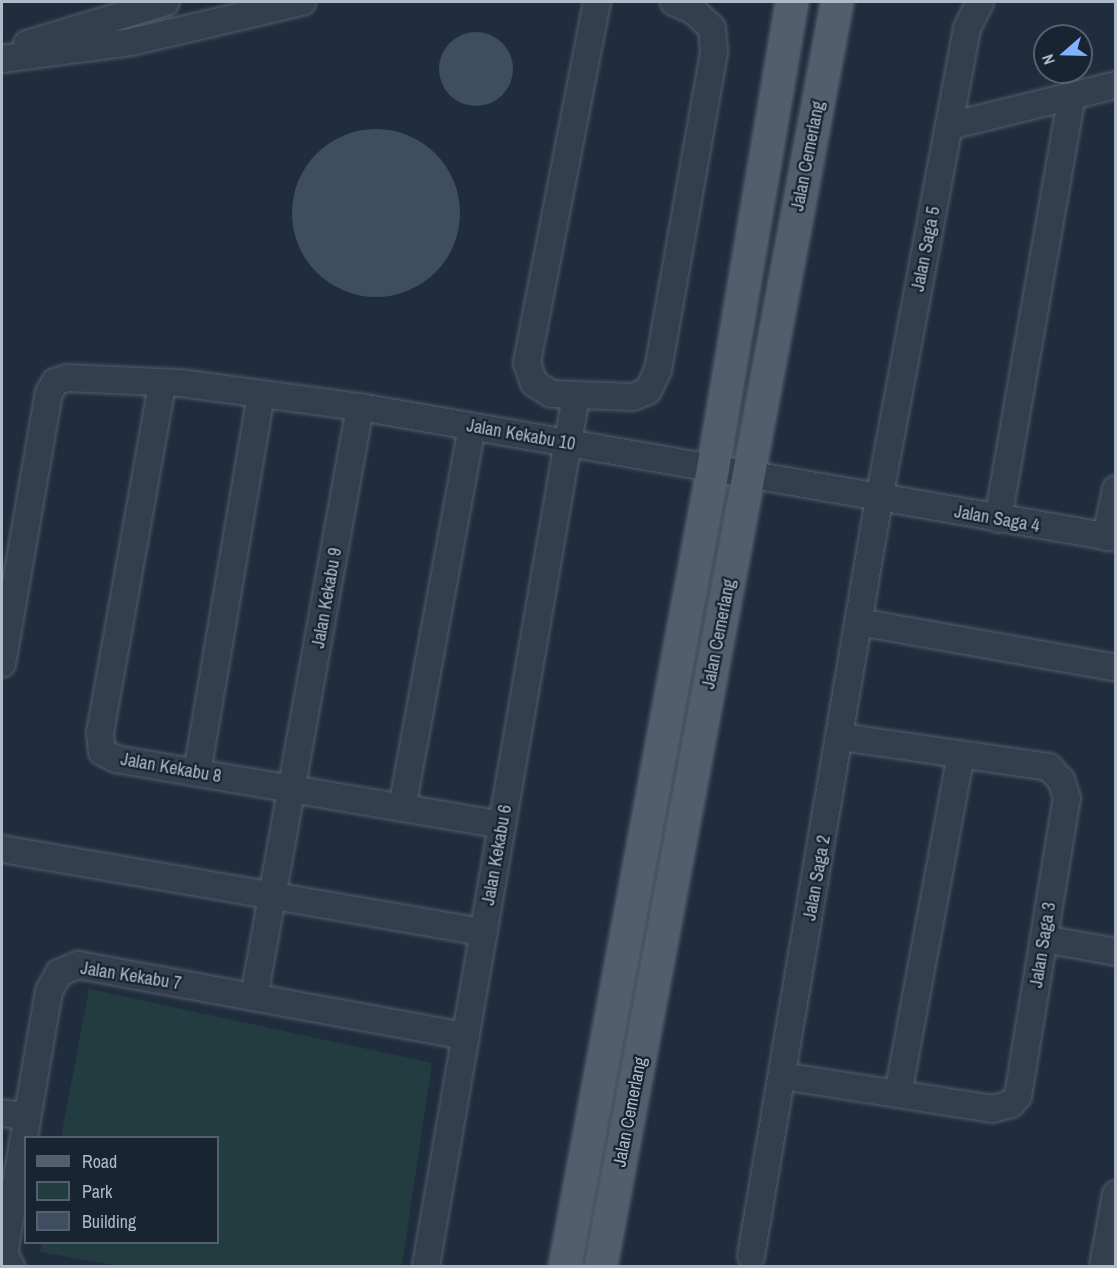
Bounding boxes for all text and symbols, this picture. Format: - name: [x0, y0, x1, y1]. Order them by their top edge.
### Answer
- north arrow: [1033, 24, 1093, 84]
- text: N: [1036, 51, 1060, 68]
- street label: Jalan Cemerlang: [787, 99, 829, 213]
- street label: Jalan Saga 5: [907, 205, 945, 293]
- street label: Jalan Kekabu 10: [465, 415, 577, 455]
- street label: Jalan Saga 4: [953, 501, 1041, 537]
- street label: Jalan Kekabu 9: [308, 546, 346, 650]
- street label: Jalan Cemerlang: [698, 577, 740, 691]
- street label: Jalan Kekabu 8: [119, 749, 223, 787]
- street label: Jalan Kekabu 6: [478, 803, 516, 907]
- street label: Jalan Saga 2: [799, 834, 835, 922]
- street label: Jalan Saga 3: [1026, 901, 1060, 989]
- street label: Jalan Kekabu 7: [79, 957, 183, 995]
- street label: Jalan Cemerlang: [609, 1055, 651, 1169]
- legend: [24, 1136, 219, 1244]
- text: Road: [82, 1149, 117, 1174]
- text: Park: [82, 1179, 112, 1204]
- text: Building: [82, 1209, 136, 1234]

